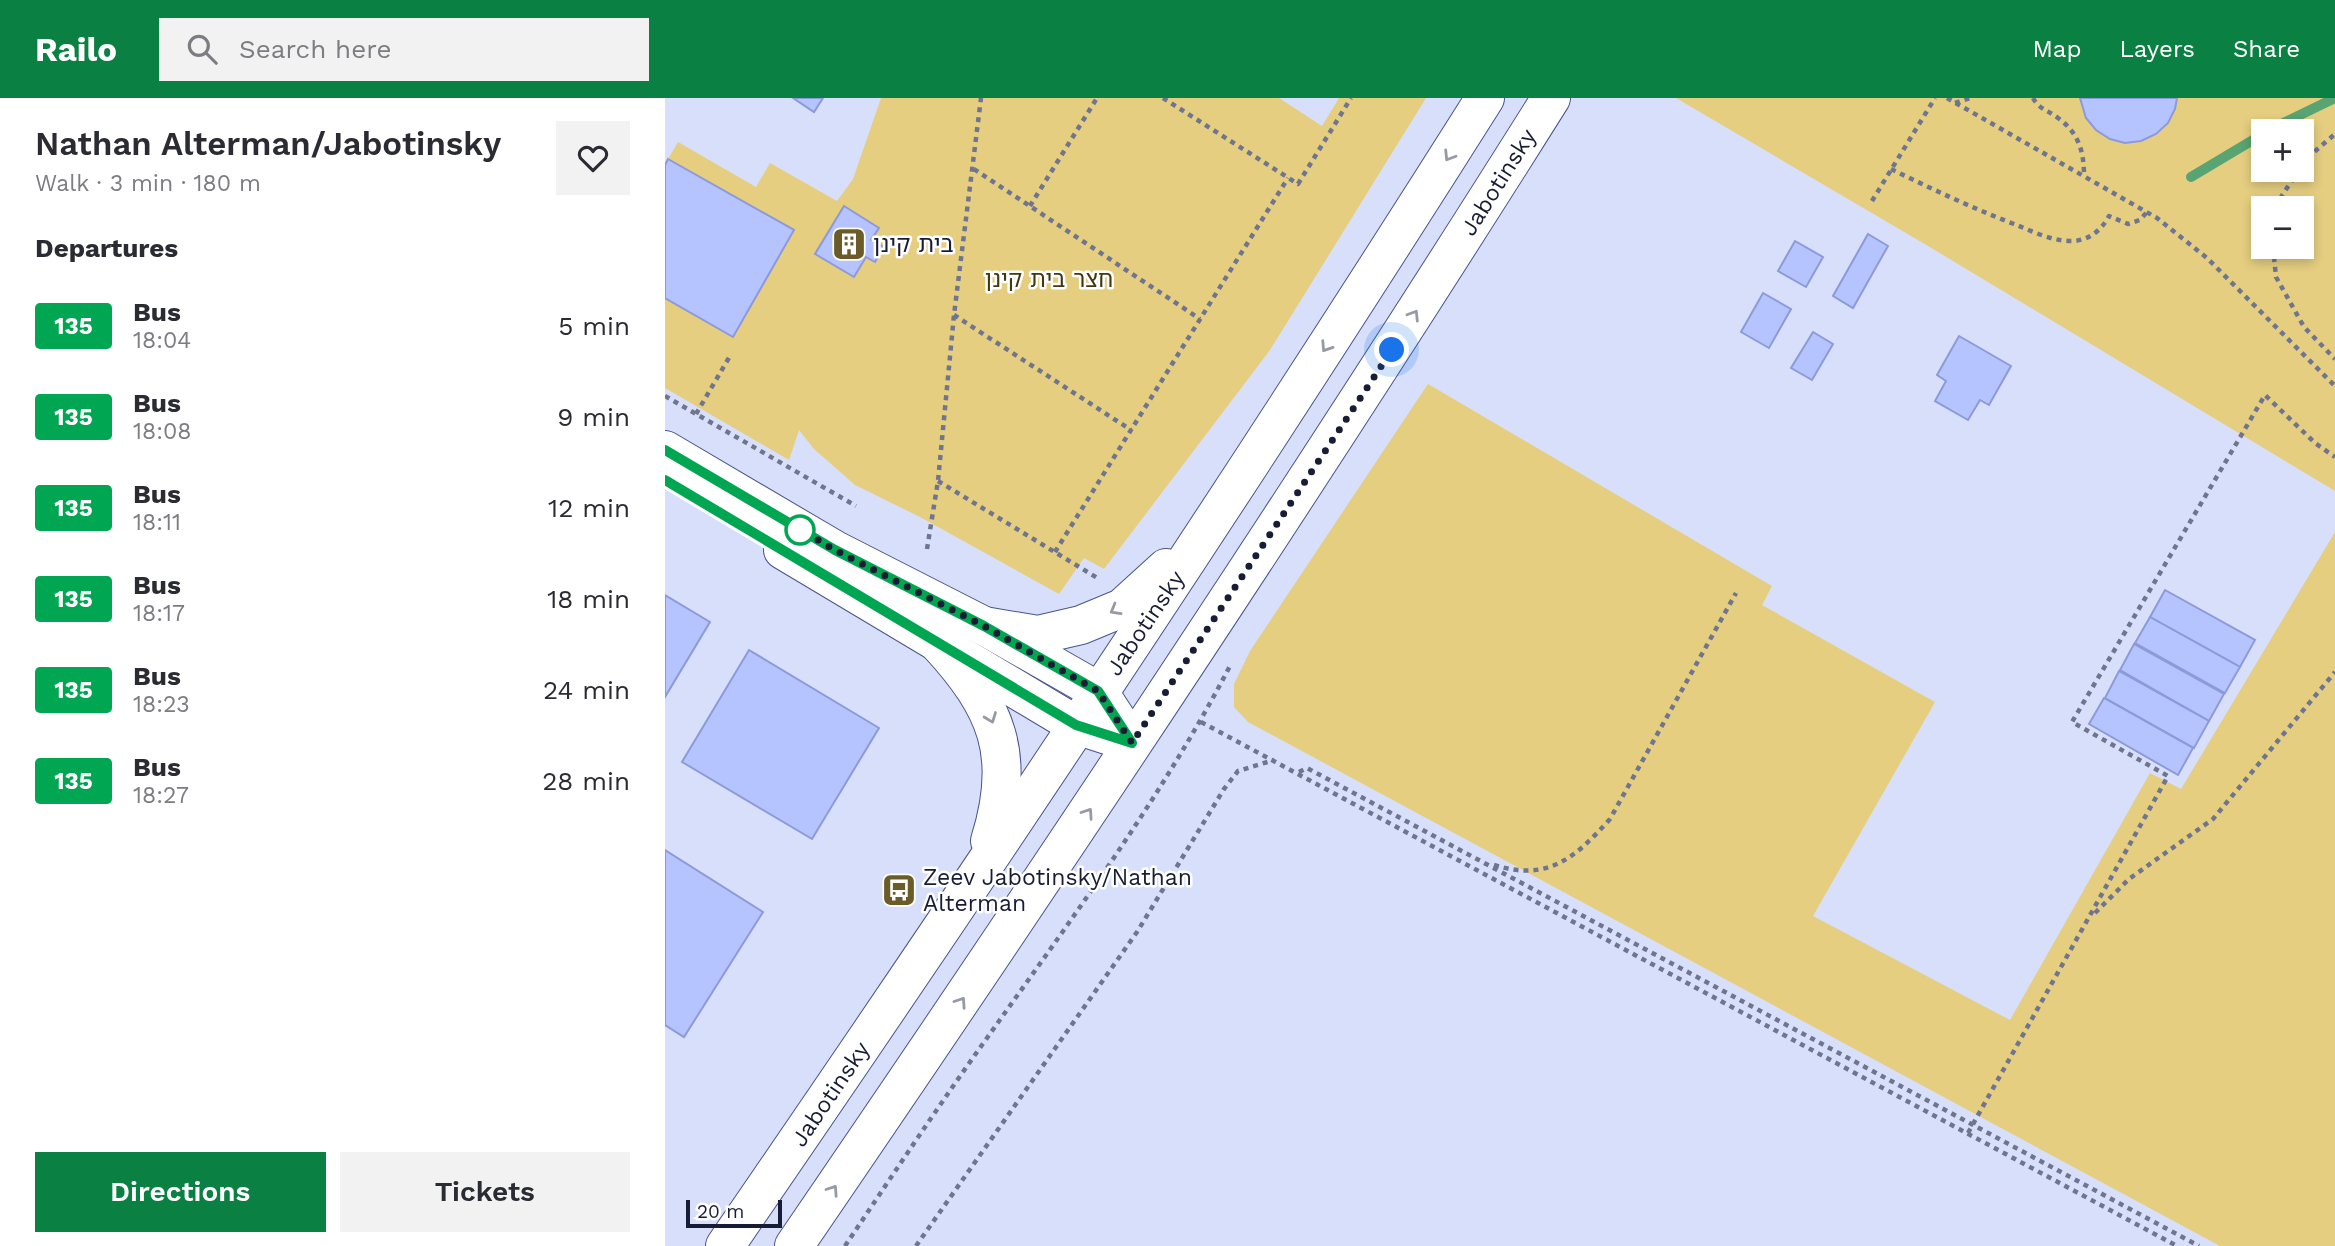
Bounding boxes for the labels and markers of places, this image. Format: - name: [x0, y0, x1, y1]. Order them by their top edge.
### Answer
- building icon: בית קינן: [830, 225, 868, 263]
- place label: בית קינן: [873, 231, 954, 258]
- unlabelled marker: [785, 515, 815, 545]
- place label: Zeev Jabotinsky/Nathan Alterman: [923, 864, 1192, 917]
- bus stop icon: Zeev Jabotinsky/Nathan Alterman: [880, 871, 918, 909]

